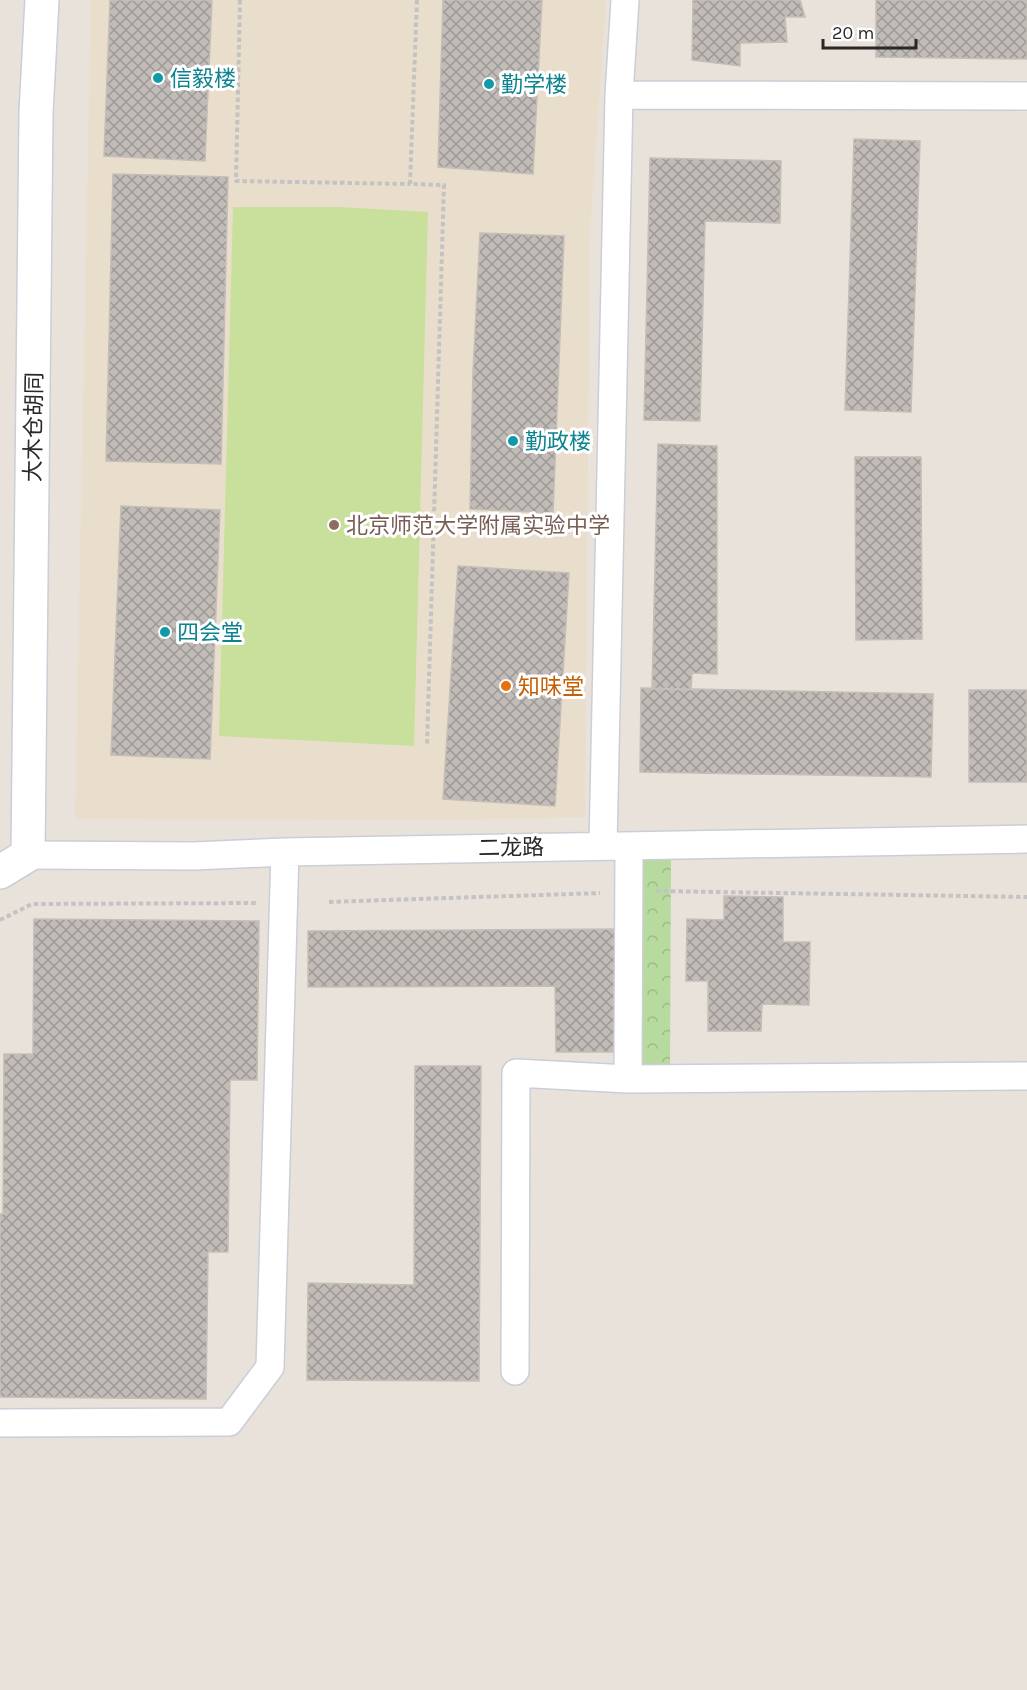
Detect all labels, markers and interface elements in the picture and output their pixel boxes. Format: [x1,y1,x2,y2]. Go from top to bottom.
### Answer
scale bar [823,12,916,50]
text: 20 m [832,22,874,44]
place label: 信毅楼 [170,66,236,92]
marker: 信毅楼 [151,71,165,85]
place label: 勤学楼 [501,72,567,98]
marker: 勤学楼 [482,77,496,91]
street label: 大木仓胡同 [20,372,48,482]
place label: 勤政楼 [525,429,591,455]
marker: 勤政楼 [506,434,520,448]
place label: 北京师范大学附属实验中学 [346,513,610,539]
marker: 北京师范大学附属实验中学 [327,518,341,532]
place label: 四会堂 [177,620,243,646]
marker: 四会堂 [158,625,172,639]
place label: 知味堂 [518,674,584,700]
marker: 知味堂 [499,679,513,693]
street label: 二龙路 [478,834,544,862]

